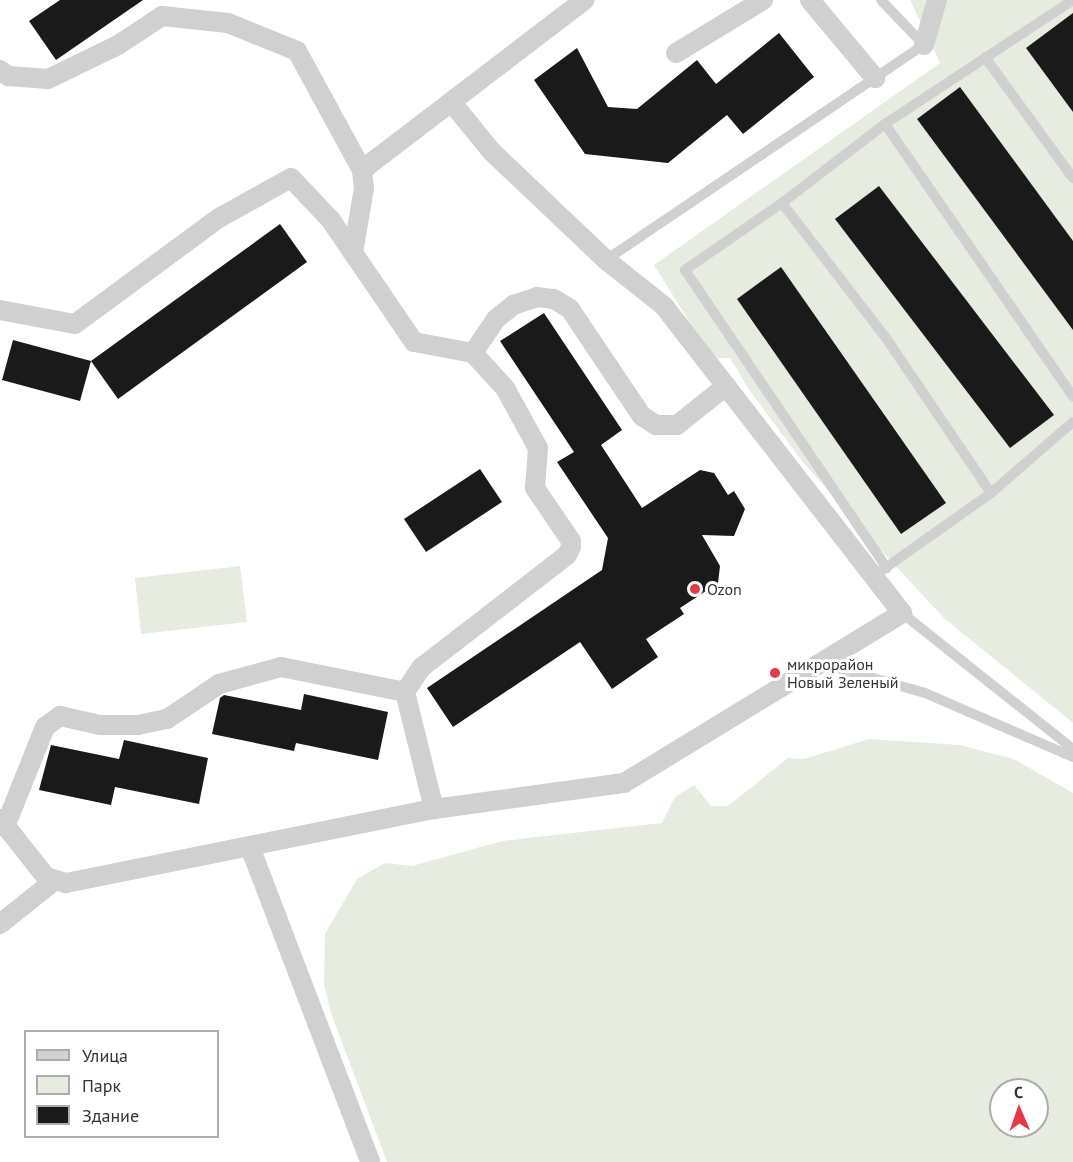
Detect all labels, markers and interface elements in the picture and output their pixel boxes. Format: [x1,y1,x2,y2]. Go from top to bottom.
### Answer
place label: Ozon [707,579,742,599]
marker: Ozon [688,582,702,596]
place label: микрорайон Новый Зеленый [787,654,898,692]
marker: микрорайон Новый Зеленый [768,666,782,680]
legend [24,1030,219,1138]
text: Улица [82,1044,128,1067]
text: Парк [82,1074,121,1097]
north arrow [989,1078,1049,1138]
text: С [1014,1082,1023,1102]
text: Здание [82,1104,139,1127]

